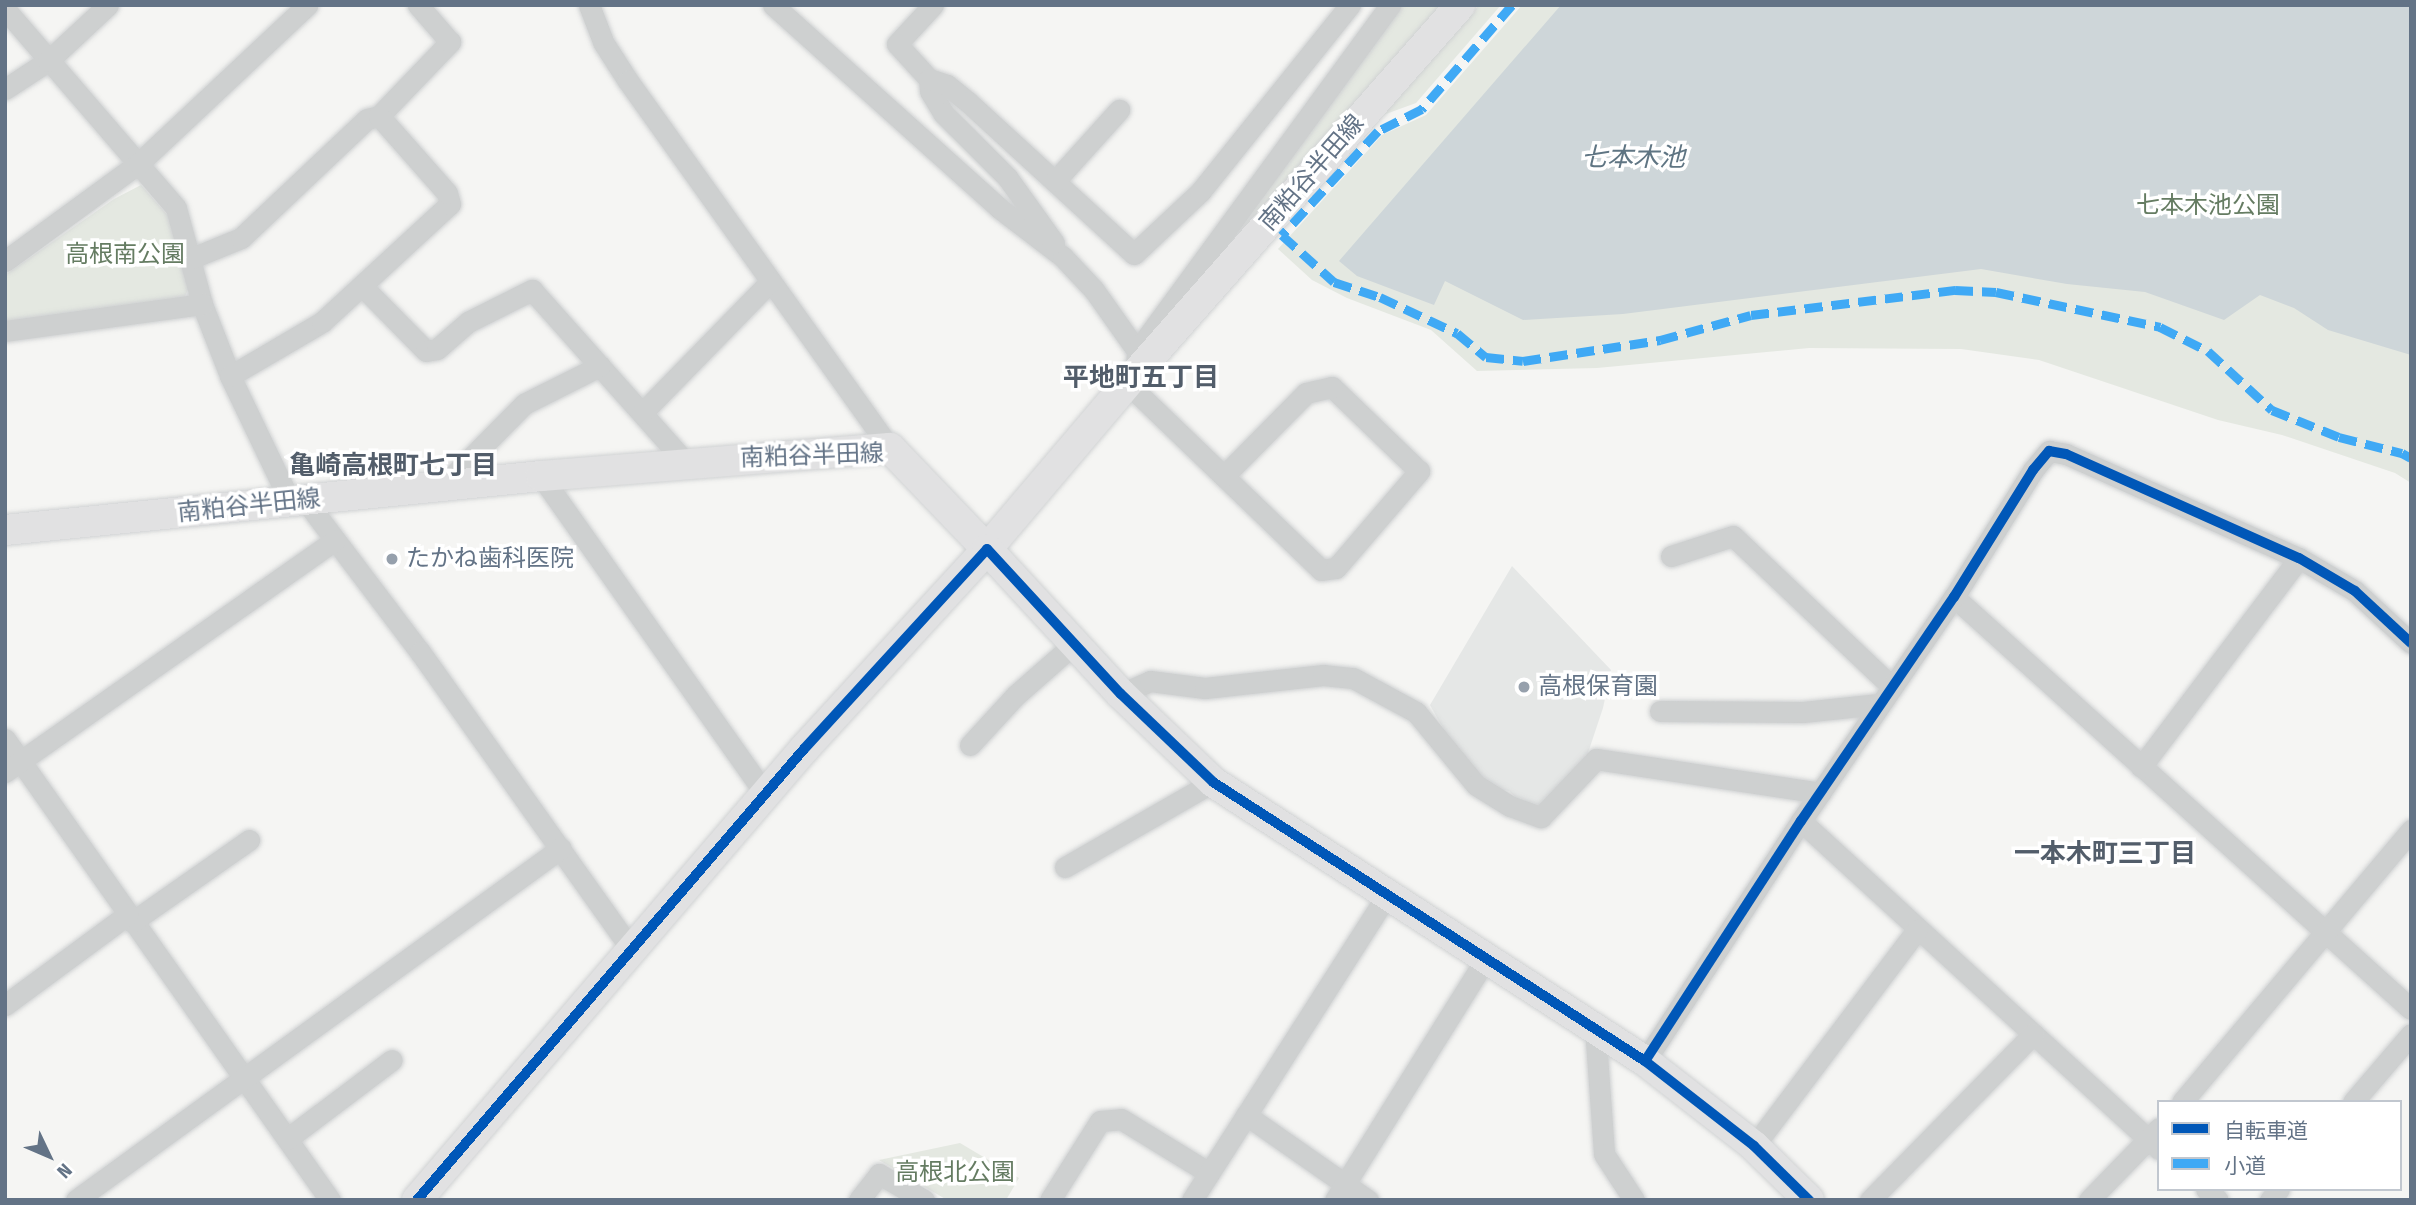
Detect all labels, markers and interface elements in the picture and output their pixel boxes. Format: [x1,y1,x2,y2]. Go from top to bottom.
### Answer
street label: 南粕谷半田線 [1254,109,1370,237]
water label: 七本木池 [1581,142,1685,174]
park label: 七本木池公園 [2136,192,2280,220]
park label: 高根南公園 [65,241,185,269]
district label: 平地町五丁目 [1063,362,1219,394]
street label: 南粕谷半田線 [740,439,884,473]
district label: 亀崎高根町七丁目 [289,450,497,482]
street label: 南粕谷半田線 [176,484,322,528]
place label: たかね歯科医院 [406,545,574,573]
marker: たかね歯科医院 [384,551,400,567]
place label: 高根保育園 [1538,673,1658,701]
marker: 高根保育園 [1516,679,1532,695]
district label: 一本木町三丁目 [2014,838,2196,870]
legend [2157,1100,2402,1191]
text: 自転車道 [2224,1118,2308,1144]
north arrow [14,1121,84,1191]
text: 小道 [2224,1153,2266,1179]
text: N [52,1159,77,1183]
park label: 高根北公園 [895,1159,1015,1187]

